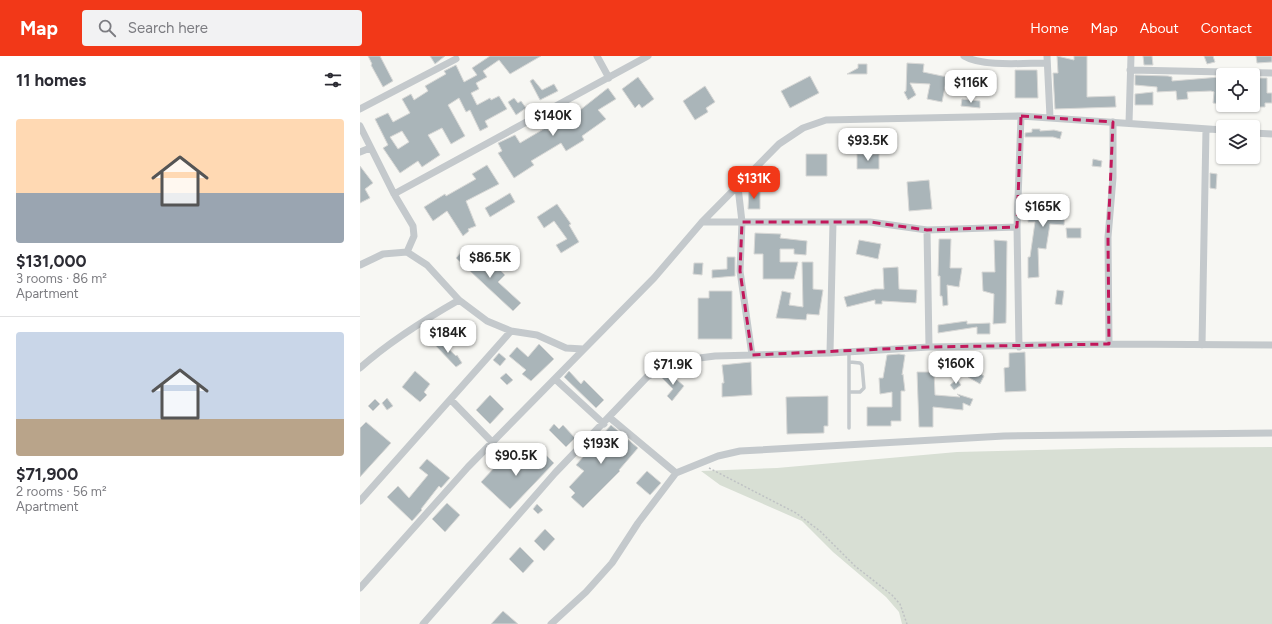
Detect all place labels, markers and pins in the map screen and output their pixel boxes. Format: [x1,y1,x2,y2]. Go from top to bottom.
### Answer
pin: $116K [943,70,999,104]
pin: $140K [525,103,581,137]
pin: $93.5K [835,128,901,162]
pin: $131K [726,166,782,200]
pin: $165K [1015,194,1071,228]
pin: $86.5K [457,245,523,279]
pin: $184K [420,320,476,354]
pin: $160K [928,351,984,385]
pin: $71.9K [640,352,706,386]
pin: $193K [573,431,629,465]
pin: $90.5K [483,443,549,477]

